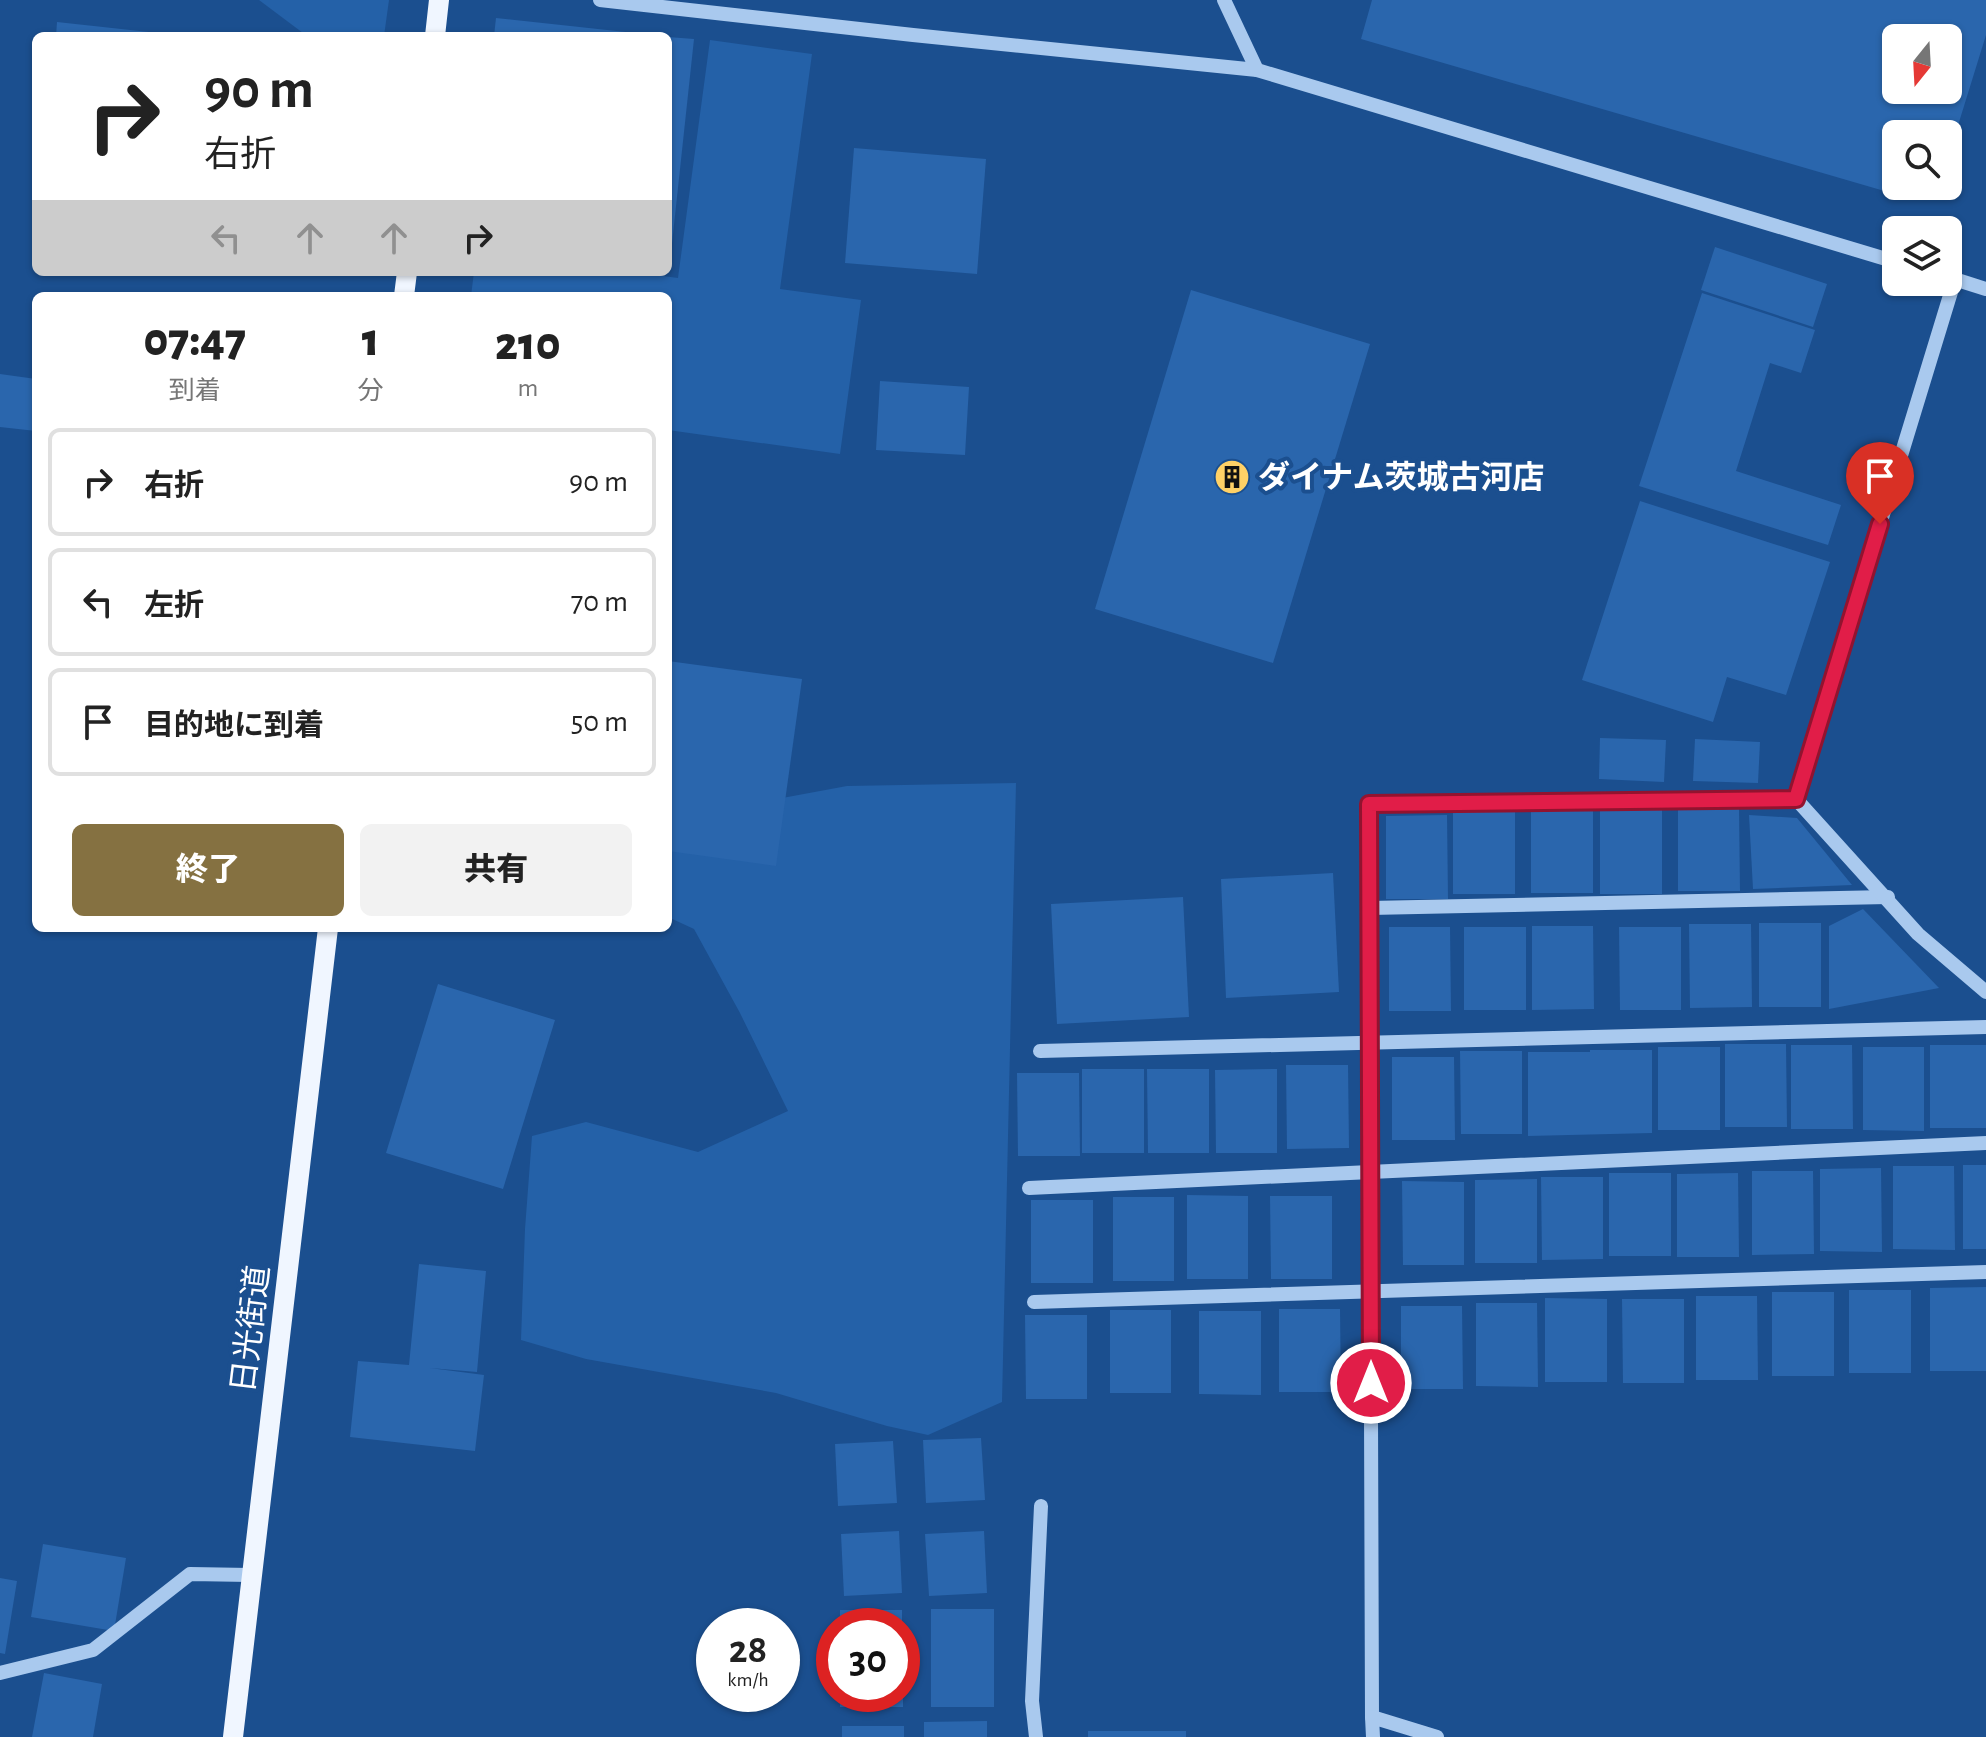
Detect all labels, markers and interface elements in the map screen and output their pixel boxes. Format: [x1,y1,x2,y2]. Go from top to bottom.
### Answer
north arrow [1882,24,1962,104]
map controls [1882,24,1962,296]
text: 90 m [204,62,314,118]
icon: right [72,64,176,168]
button: search [1882,120,1962,200]
text: 右折 [204,137,276,173]
icon: left [204,216,248,260]
icon: ahead [288,216,332,260]
icon: ahead [372,216,416,260]
icon: right [456,216,500,260]
button: layers [1882,216,1962,296]
text: 07:47 [143,317,246,365]
text: 1 [362,317,379,365]
text: 210 [495,321,561,369]
text: m [517,375,538,401]
text: 到着 [169,378,221,404]
text: 分 [358,378,384,404]
pin [1846,442,1914,524]
icon: arrive [1858,454,1902,498]
building icon: ダイナム茨城古河店 [1213,458,1251,496]
icon: right [76,460,120,504]
place label: ダイナム茨城古河店 [1258,460,1544,494]
text: 90 m [569,467,628,497]
text: 右折 [144,471,204,501]
icon: left [76,580,120,624]
text: 70 m [571,587,628,617]
text: 左折 [144,591,204,621]
icon: arrive [76,700,120,744]
text: 50 m [571,707,628,737]
text: 目的地に到着 [144,711,324,741]
button: 終了 [72,824,344,916]
button: 共有 [360,824,632,916]
street label: 日光街道 [225,1263,275,1395]
position arrow [1329,1341,1413,1425]
speed limit sign: 30 [816,1608,920,1712]
text: 28 [729,1630,767,1670]
text: km/h [727,1670,769,1690]

